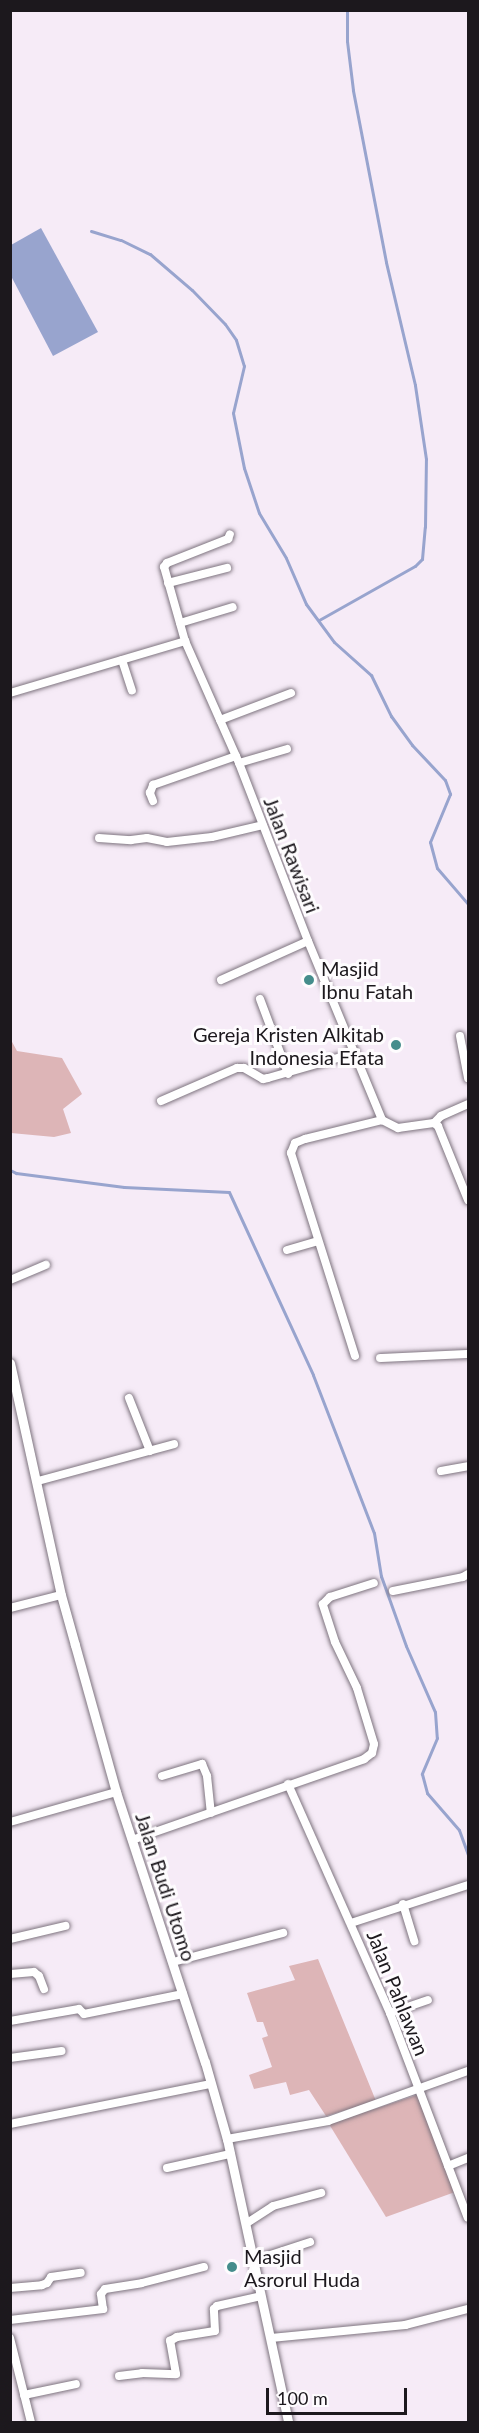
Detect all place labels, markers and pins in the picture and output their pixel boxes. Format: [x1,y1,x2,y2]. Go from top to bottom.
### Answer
place label: Masjid Ibnu Fatah [321,957,413,1004]
marker: Masjid Ibnu Fatah [302,973,316,987]
place label: Gereja Kristen Alkitab Indonesia Efata [192,1022,384,1069]
marker: Gereja Kristen Alkitab Indonesia Efata [389,1038,403,1052]
place label: Masjid Asrorul Huda [244,2244,360,2291]
marker: Masjid Asrorul Huda [225,2260,239,2274]

